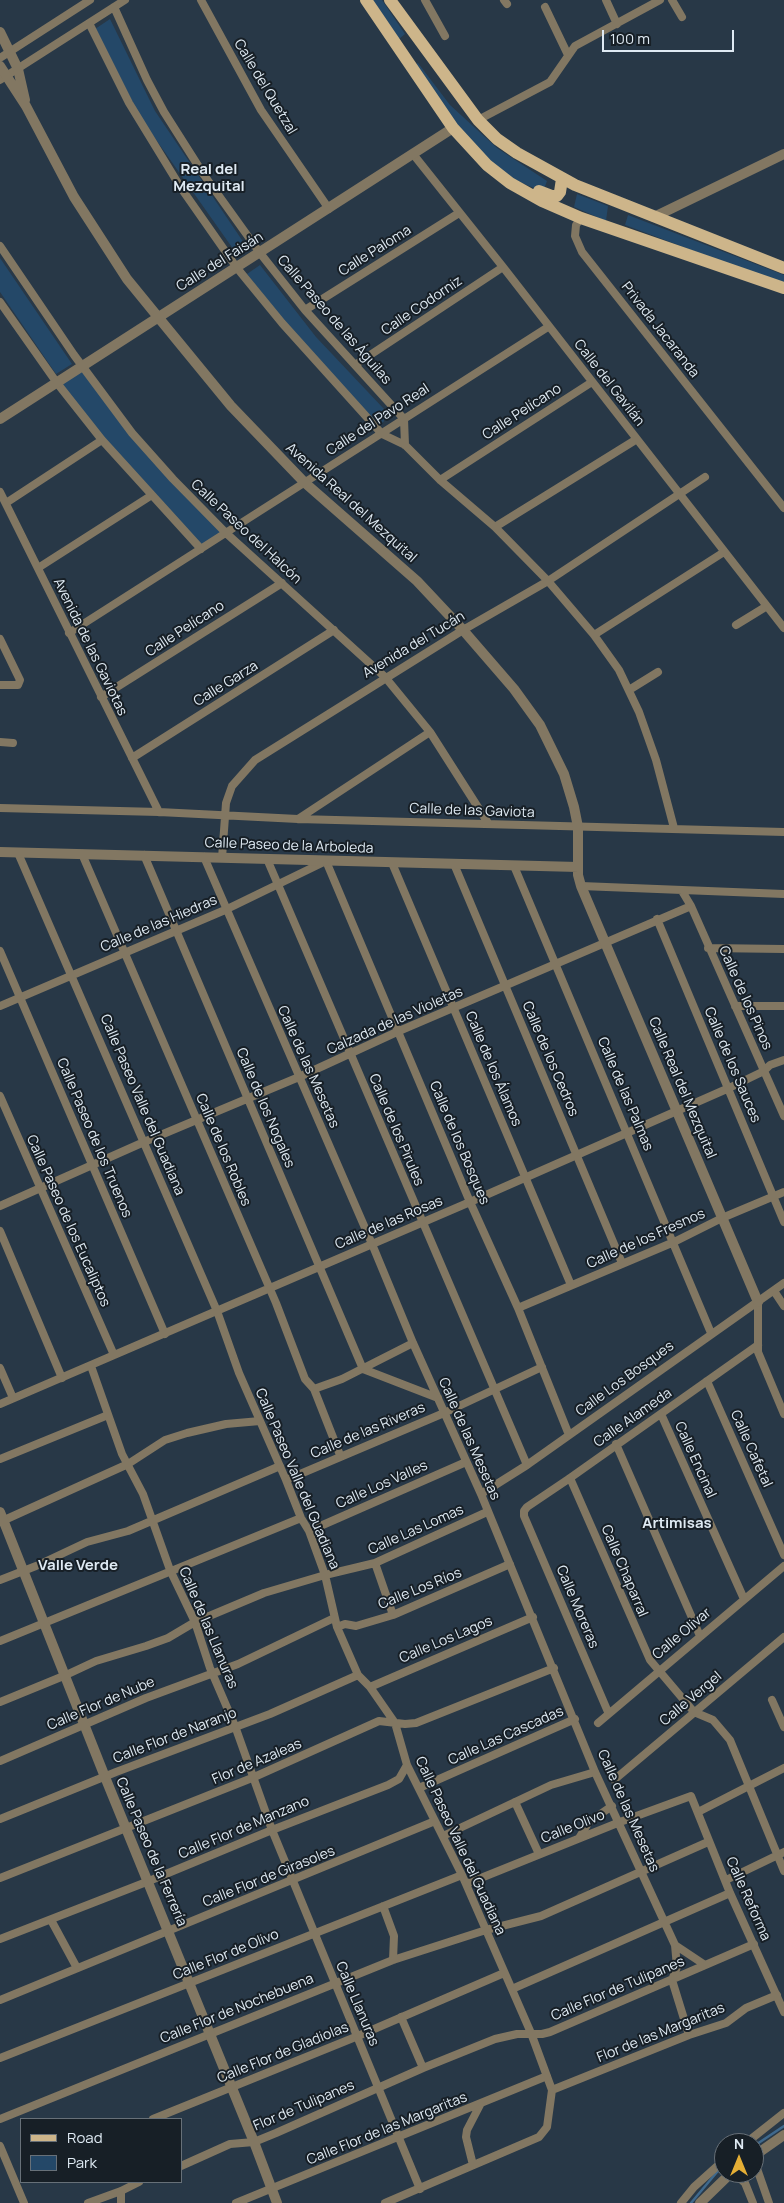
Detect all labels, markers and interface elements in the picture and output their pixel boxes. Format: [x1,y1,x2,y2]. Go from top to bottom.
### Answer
scale bar [604,20,736,52]
text: 100 m [610,28,650,49]
street label: Calle del Quetzal [230,36,300,138]
district label: Real del Mezquital [173,161,245,196]
street label: Calle Paloma [336,222,414,280]
street label: Calle del Faisán [174,229,266,295]
street label: Calle Paseo de las Águilas [273,252,395,388]
street label: Calle Codorniz [378,273,466,339]
street label: Privada Jacaranda [617,279,703,381]
street label: Calle del Gavilán [570,336,648,430]
street label: Calle del Pavo Real [323,380,433,460]
street label: Calle Pelícano [479,380,565,444]
street label: Avenida Real del Mezquital [282,440,420,566]
street label: Calle Paseo del Halcón [187,476,305,588]
street label: Avenida de las Gaviotas [49,576,131,718]
street label: Calle Pelícano [142,597,228,661]
street label: Avenida del Tucán [360,608,468,682]
street label: Calle Garza [191,658,261,710]
street label: Calle de las Gaviota [409,800,535,822]
street label: Calle Paseo de la Arboleda [204,835,374,857]
street label: Calle de las Hiedras [98,892,220,956]
street label: Calle de los Pinos [715,944,775,1052]
street label: Calzada de las Violetas [324,983,466,1059]
street label: Calle de los Cedros [518,999,582,1119]
street label: Calle de las Mesetas [273,1003,343,1131]
street label: Calle de los Sauces [700,1005,764,1125]
street label: Calle de los Álamos [461,1009,525,1129]
street label: Calle Paseo Valle del Guadiana [96,1012,188,1198]
street label: Calle Real del Mezquital [645,1015,719,1161]
street label: Calle de las Palmas [593,1035,657,1153]
street label: Calle de los Nogales [232,1045,298,1171]
street label: Calle Paseo de los Truenos [53,1056,135,1220]
street label: Calle de los Pirules [365,1071,427,1189]
street label: Calle de los Bosques [425,1079,493,1207]
street label: Calle de los Robles [192,1091,254,1209]
street label: Calle Paseo de los Eucaliptos [22,1133,114,1309]
street label: Calle de las Rosas [333,1193,445,1253]
street label: Calle de los Fresnos [584,1205,708,1273]
street label: Calle Los Bosques [573,1338,677,1420]
street label: Calle de las Mesetas [434,1375,504,1503]
street label: Calle Alameda [591,1385,675,1451]
street label: Calle Paseo Valle del Guadiana [251,1386,343,1572]
street label: Calle de las Riveras [308,1399,428,1463]
street label: Calle Cafetal [727,1408,775,1490]
street label: Calle Encinal [671,1419,719,1501]
street label: Calle Los Valles [334,1457,430,1513]
street label: Calle Las Lomas [366,1501,466,1559]
district label: Artimisas [642,1515,712,1533]
street label: Calle Chaparral [597,1522,651,1620]
district label: Valle Verde [38,1557,118,1575]
street label: Calle Moreras [552,1563,602,1651]
street label: Calle de las Llanuras [175,1565,241,1691]
street label: Calle Los Ríos [376,1565,464,1613]
street label: Calle Olivar [649,1605,715,1663]
street label: Calle Los Lagos [397,1613,495,1667]
street label: Calle Vergel [657,1668,725,1730]
street label: Calle Flor de Nube [45,1674,157,1734]
street label: Calle Las Cascadas [446,1703,566,1769]
street label: Calle Flor de Naranjo [111,1705,239,1767]
street label: Flor de Azaleas [210,1736,304,1788]
street label: Calle de las Mesetas [593,1747,663,1875]
street label: Calle Paseo Valle del Guadiana [411,1754,509,1938]
street label: Calle Paseo de la Ferrería [112,1775,190,1929]
street label: Calle Flor de Manzano [176,1793,312,1863]
street label: Calle Olivo [539,1807,607,1847]
street label: Calle Flor de Girasoles [200,1843,338,1911]
street label: Calle Reforma [722,1854,774,1944]
street label: Calle Flor de Olivo [171,1926,281,1984]
street label: Calle Flor de Tulipanes [549,1953,687,2025]
street label: Calle Llanuras [332,1959,382,2049]
street label: Calle Flor de Nochebuena [158,1971,316,2047]
street label: Flor de las Margaritas [595,2000,727,2066]
street label: Calle Flor de Gladiolas [215,2019,351,2087]
street label: Flor de Tulipanes [251,2077,357,2135]
street label: Calle Flor de las Margaritas [304,2089,470,2169]
legend [20,2118,182,2183]
text: Road [67,2127,103,2148]
north arrow [714,2133,764,2183]
text: N [734,2134,744,2153]
text: Park [67,2152,97,2173]

